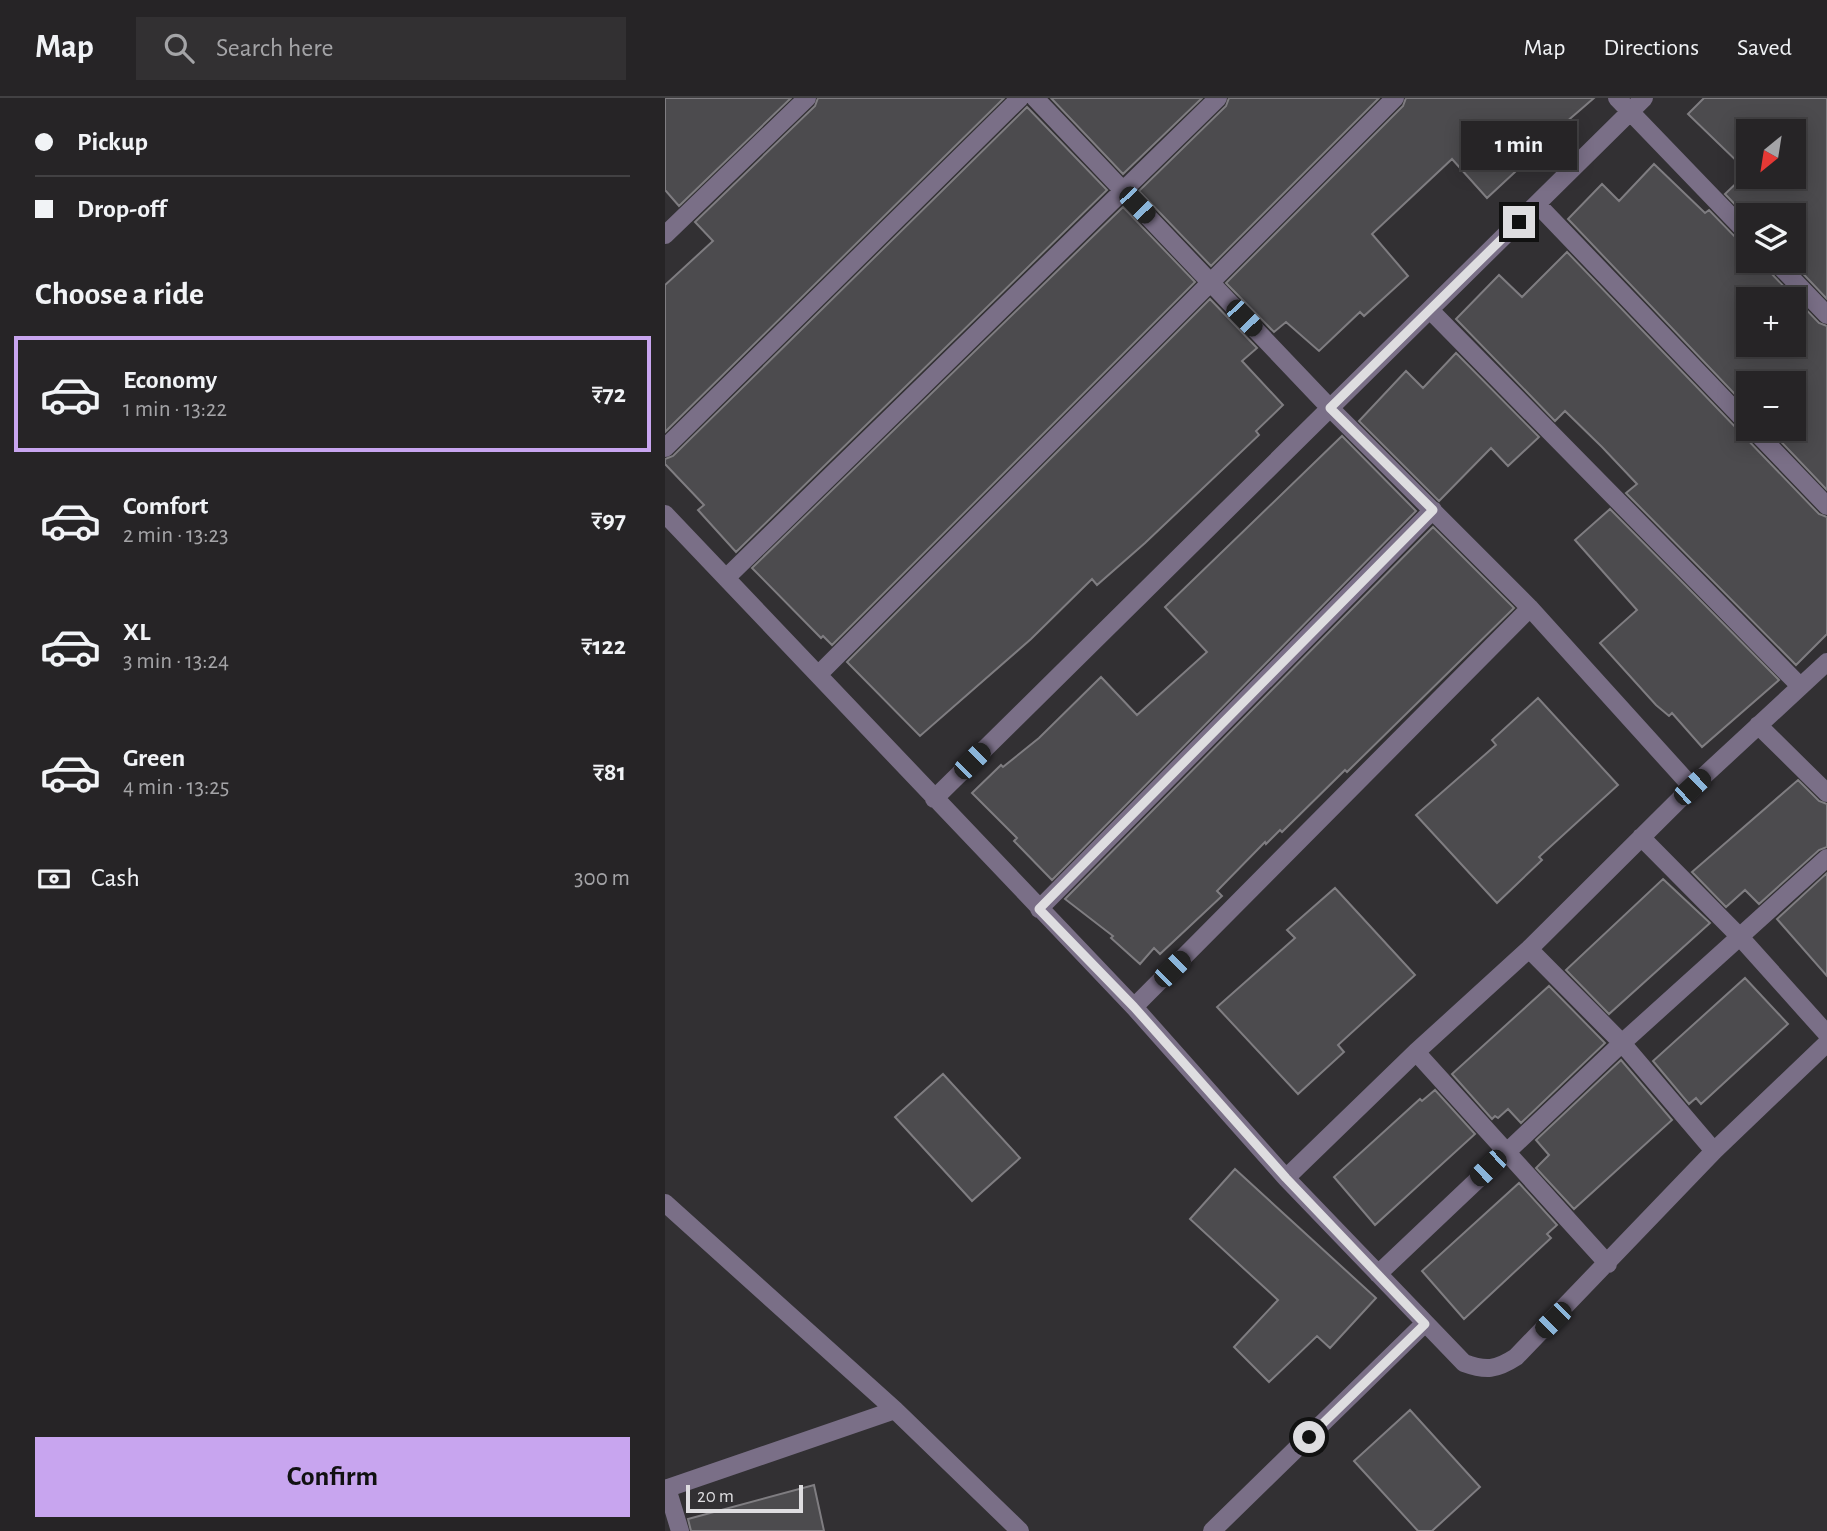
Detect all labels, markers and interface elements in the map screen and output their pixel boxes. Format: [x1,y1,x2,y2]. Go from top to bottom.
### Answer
search box [136,17,626,80]
icon: search [160,29,198,67]
text: Map [35,31,94,64]
text: Search here [216,35,334,61]
text: Map [1523,36,1565,60]
text: Directions [1603,36,1699,60]
text: Saved [1737,36,1792,60]
north arrow [1736,119,1806,189]
map controls [1736,119,1806,441]
callout: 1 min [1461,121,1577,170]
text: Pickup [77,129,148,155]
text: 1 min [1495,134,1543,157]
car [1115,183,1160,227]
text: Drop-off [77,196,166,222]
button: layers [1736,203,1806,273]
route end [1503,206,1535,238]
text: Choose a ride [35,278,204,310]
button: + [1736,287,1806,357]
car [1222,296,1267,340]
icon: car [39,363,102,426]
text: Economy [123,367,217,393]
button: − [1736,371,1806,441]
text: ₹72 [592,381,626,407]
text: 1 min · 13:22 [123,398,227,421]
icon: car [39,489,102,552]
text: Comfort [123,493,208,519]
text: ₹97 [591,507,626,533]
text: 2 min · 13:23 [123,524,229,547]
icon: car [39,615,102,678]
text: XL [123,619,150,645]
text: ₹122 [581,633,626,659]
text: 3 min · 13:24 [123,650,229,673]
car [950,739,995,783]
icon: car [39,741,102,804]
text: Green [123,745,185,771]
text: ₹81 [593,759,626,785]
car [1670,765,1715,809]
text: 4 min · 13:25 [123,776,229,799]
icon: cash [35,860,73,898]
text: Cash [91,865,140,891]
text: 300 m [574,867,630,890]
car [1150,947,1195,991]
car [1466,1146,1511,1190]
car [1531,1298,1576,1342]
route start [1293,1421,1325,1453]
button: Confirm [35,1437,630,1517]
scale bar [686,1482,803,1514]
text: 20 m [697,1487,734,1506]

